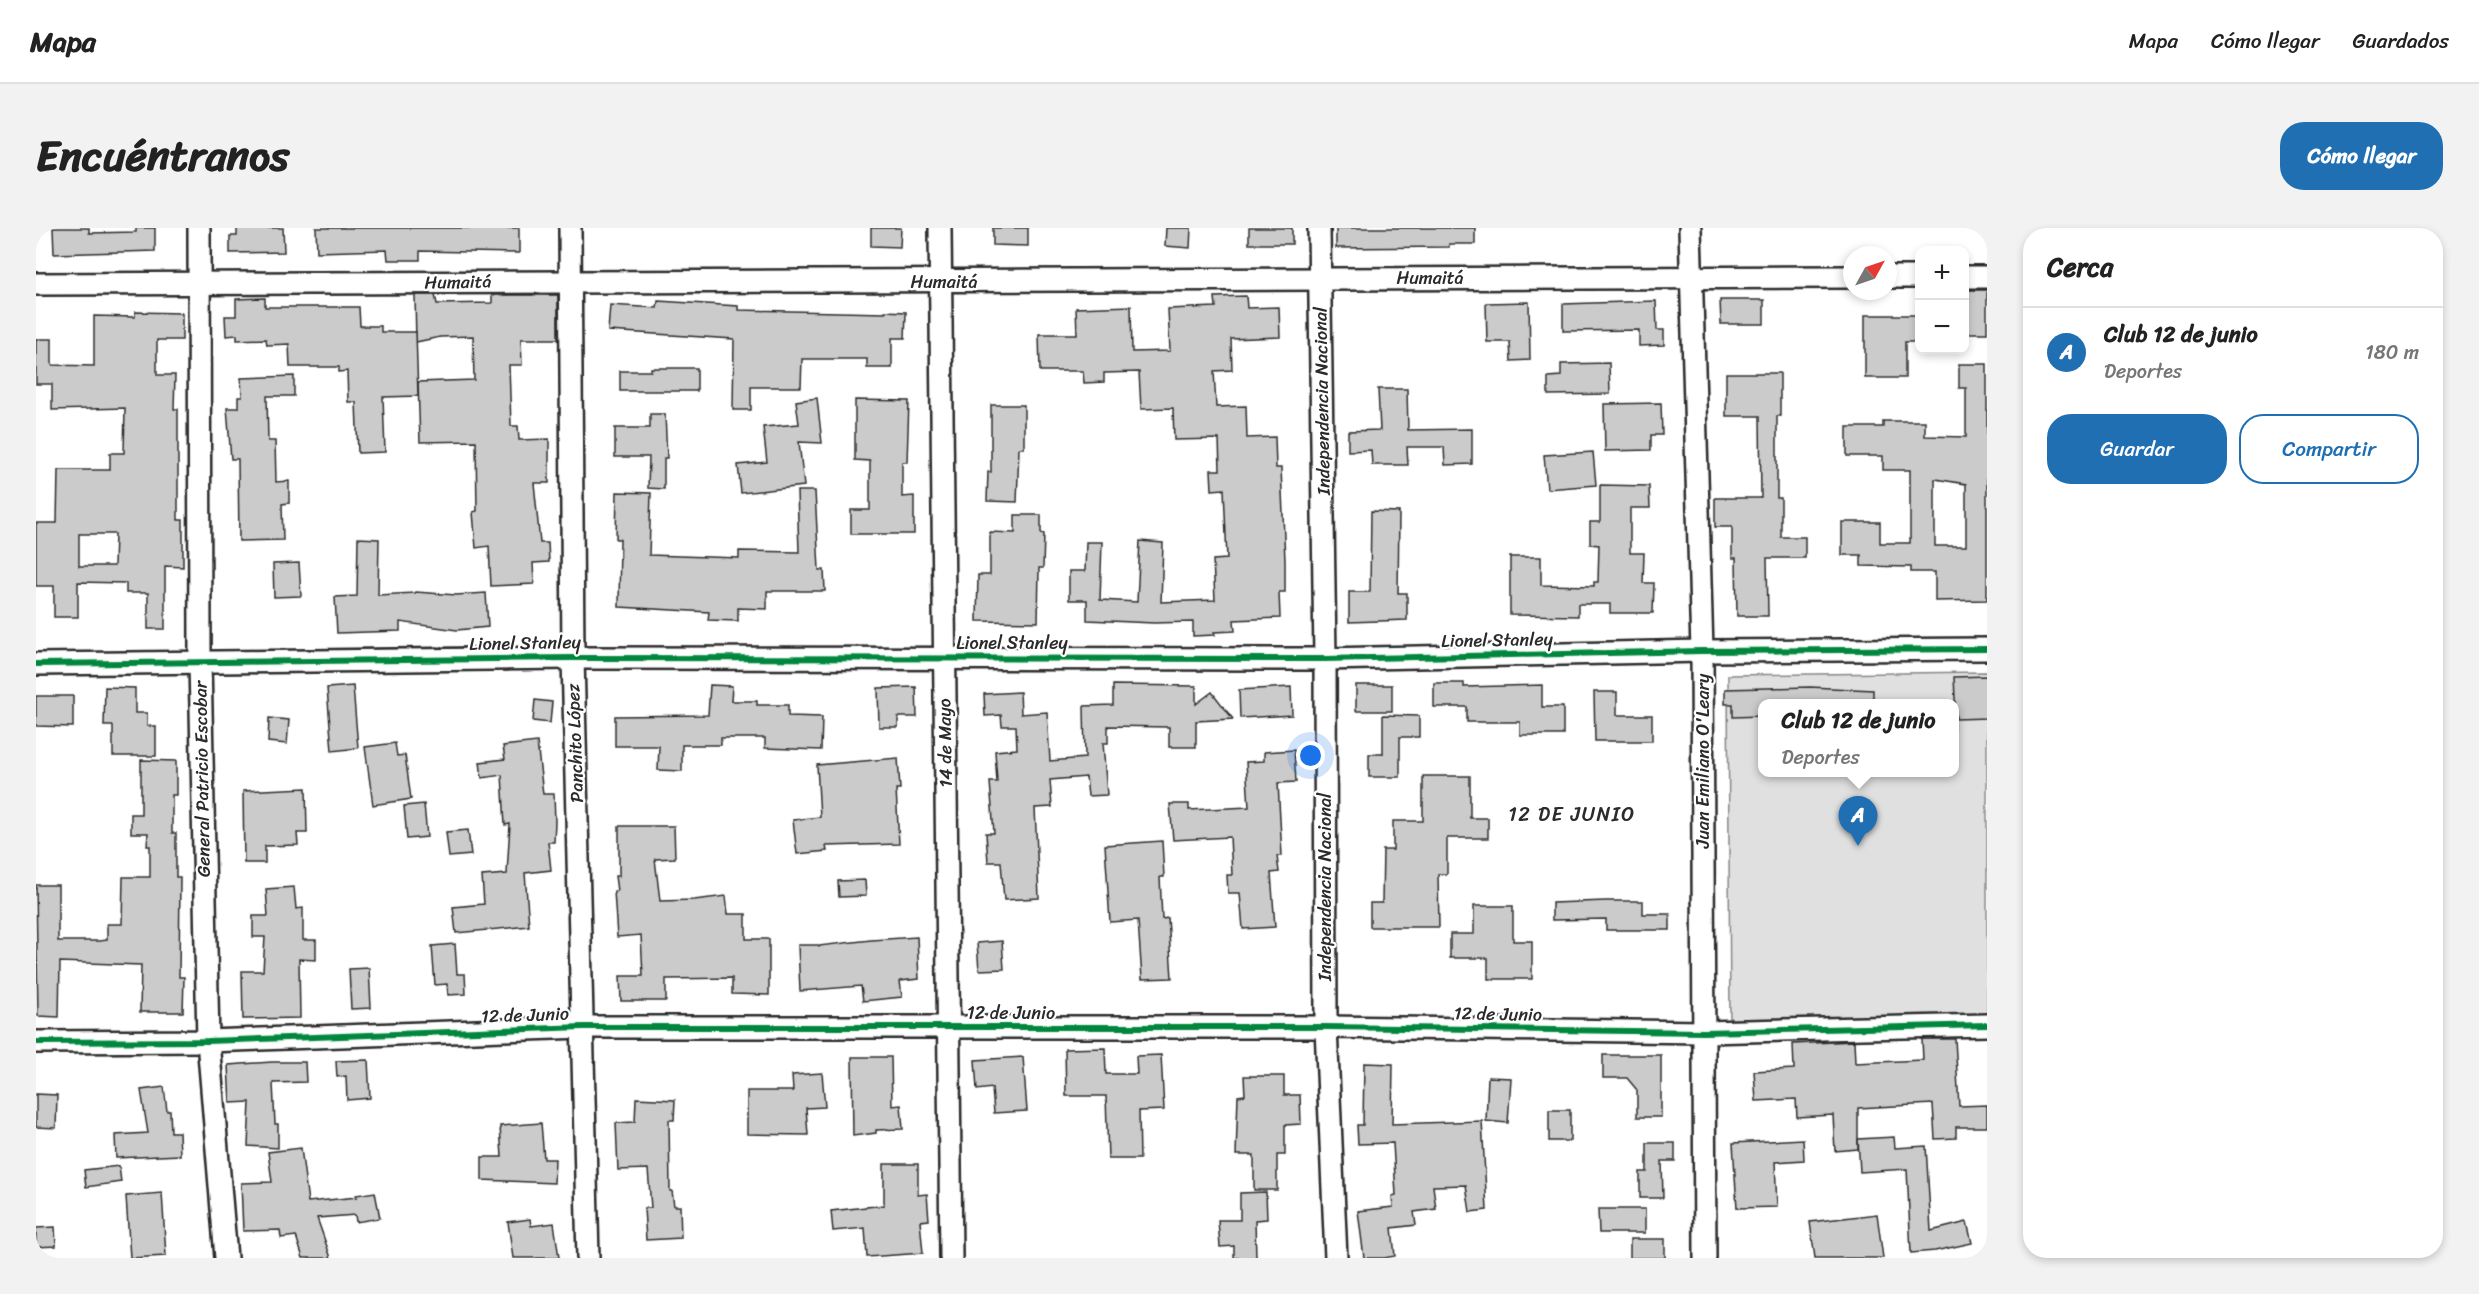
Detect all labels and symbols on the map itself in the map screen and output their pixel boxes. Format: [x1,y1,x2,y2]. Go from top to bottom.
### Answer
north arrow [1843,246,1897,300]
street label: Humaitá [1396,262,1464,294]
street label: Humaitá [424,265,492,299]
street label: Humaitá [910,266,978,298]
street label: Independencia Nacional [1304,306,1340,496]
street label: Lionel Stanley [1441,623,1554,657]
street label: Lionel Stanley [469,626,582,660]
street label: Lionel Stanley [956,627,1069,659]
street label: Juan Emiliano O'Leary [1687,673,1719,849]
street label: General Patricio Escobar [184,679,220,877]
street label: Panchito López [557,682,593,803]
street label: 14 de Mayo [928,698,962,788]
your location [1296,741,1325,770]
street label: Independencia Nacional [1309,792,1341,982]
pin: A [1838,796,1878,846]
district label: 12 DE JUNIO [1508,797,1636,832]
street label: 12 de Junio [480,997,570,1033]
street label: 12 de Junio [967,997,1055,1029]
street label: 12 de Junio [1454,997,1542,1031]

